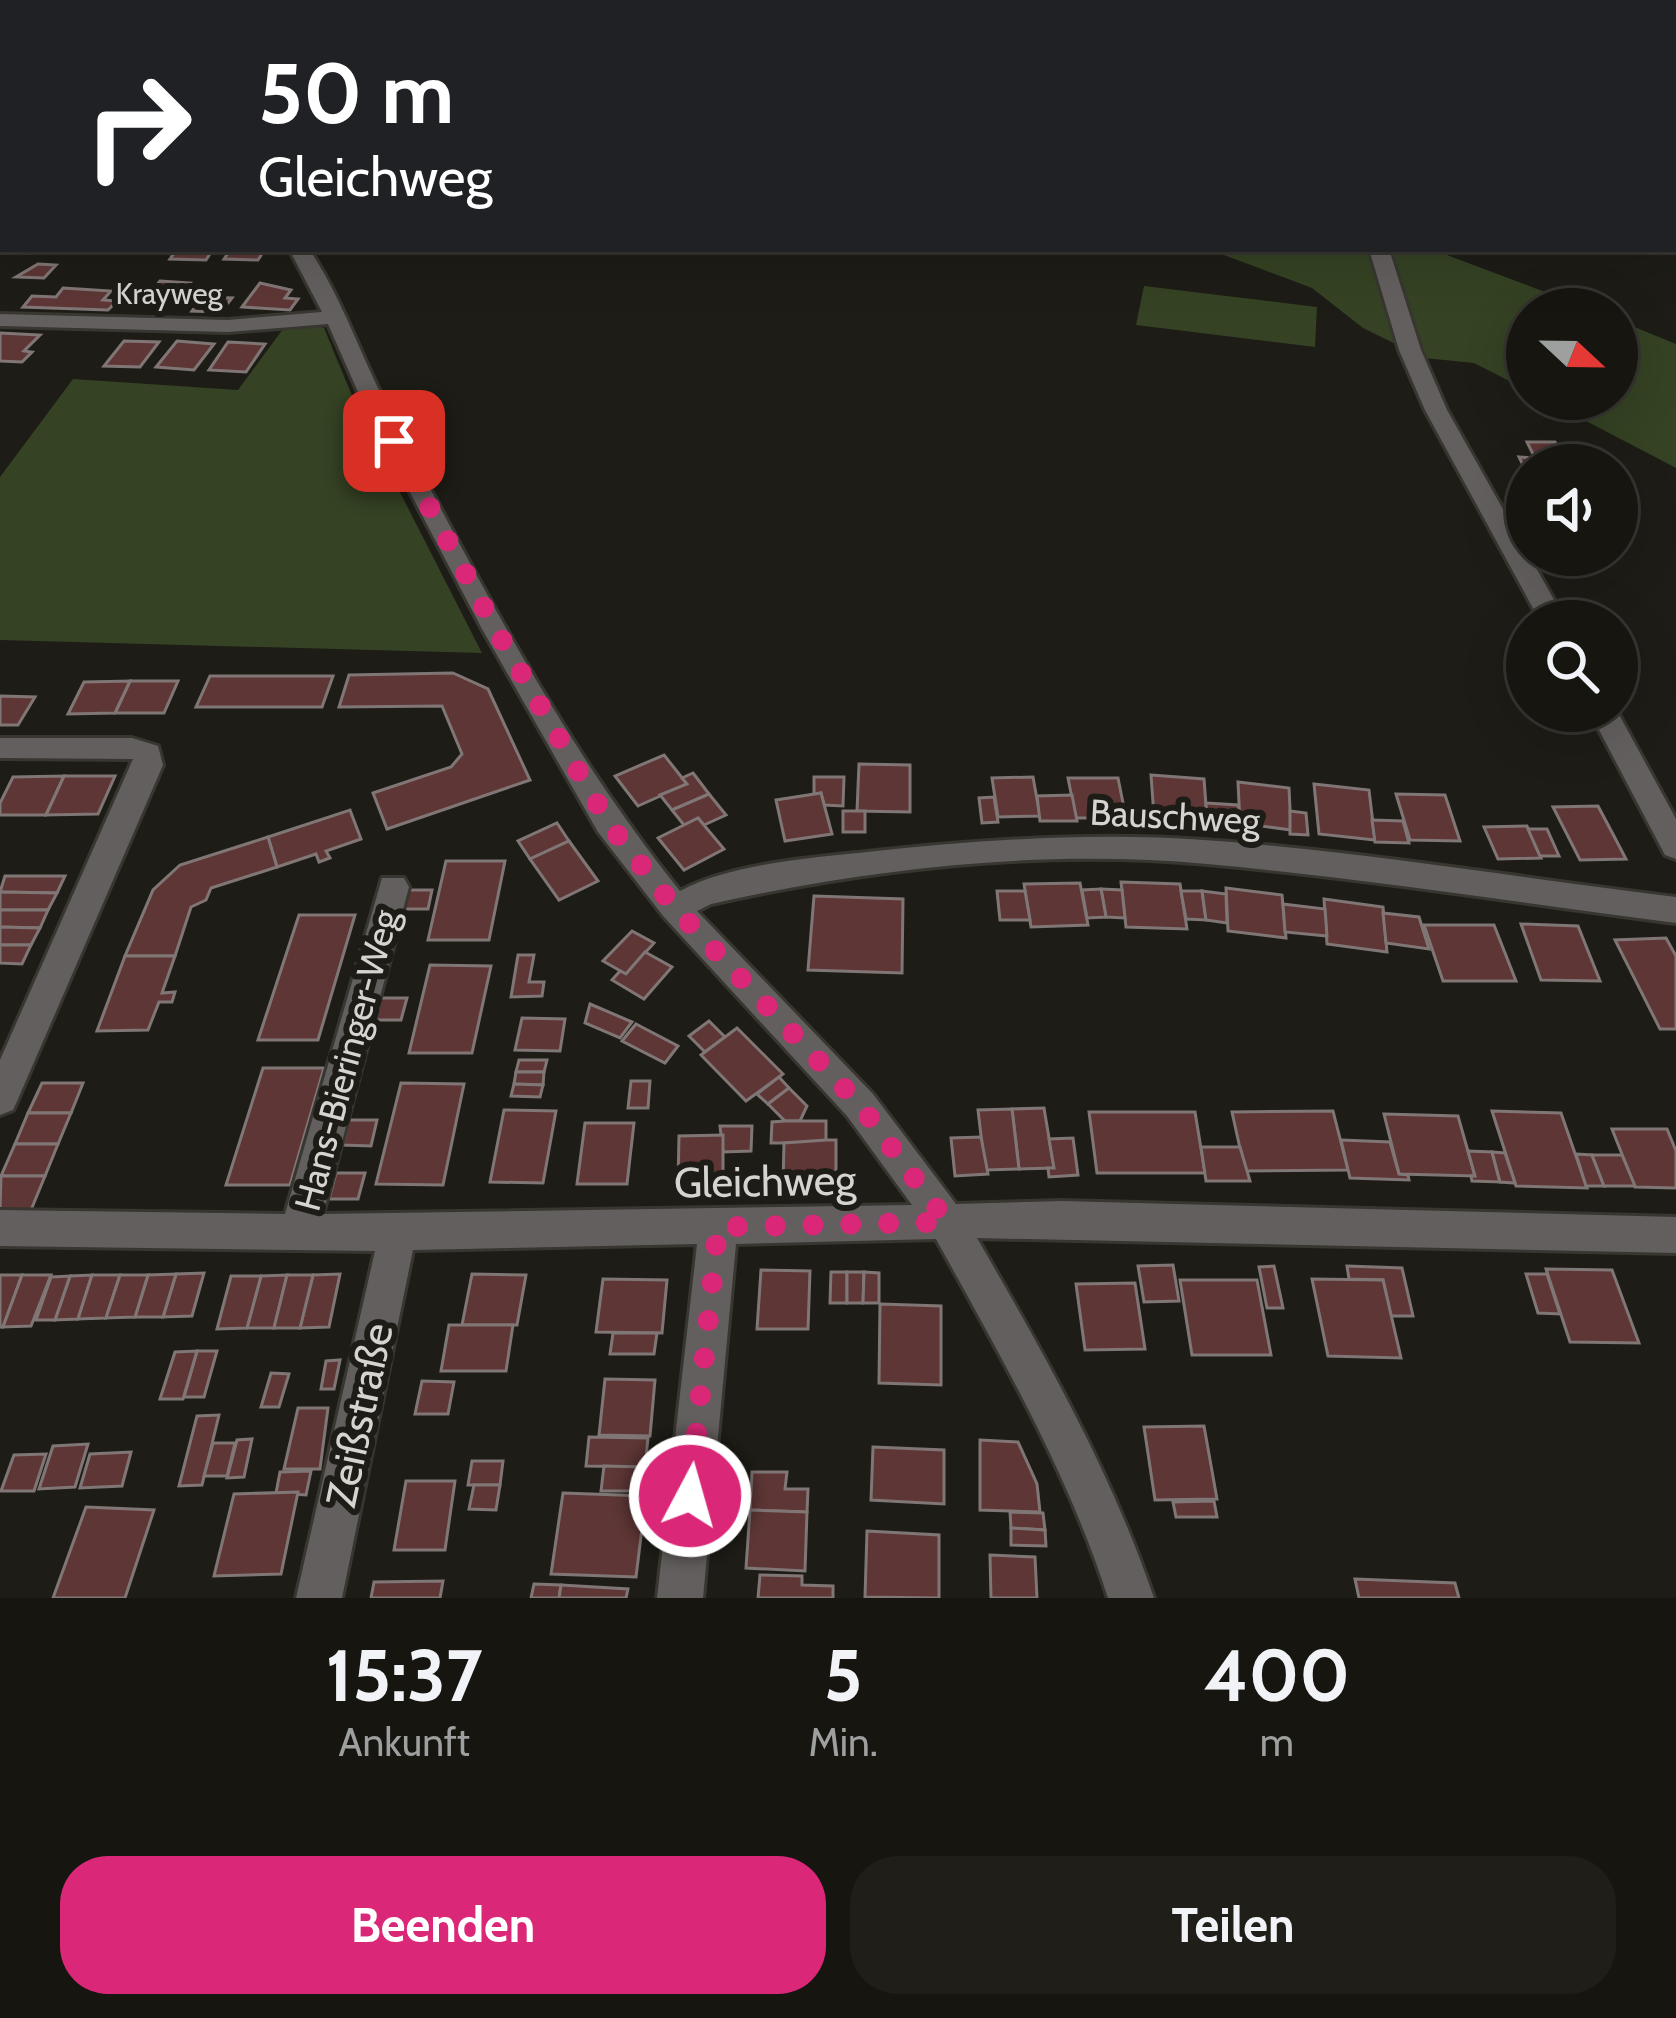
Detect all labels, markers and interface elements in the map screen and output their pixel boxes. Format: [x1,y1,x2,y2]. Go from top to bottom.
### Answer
text: 50 m [258,42,454,144]
icon: right [60,48,216,204]
text: Gleichweg [258,144,492,210]
street label: Krayweg [115,275,224,312]
north arrow [1506,288,1638,420]
map controls [1506,288,1638,732]
pin [343,390,445,492]
icon: arrive [361,408,427,474]
button: sound [1506,444,1638,576]
button: search [1506,600,1638,732]
street label: Bauschweg [1089,790,1262,842]
street label: Hans-Bieringer-Weg [285,904,408,1215]
street label: Gleichweg [673,1153,858,1209]
street label: Zeißstraße [314,1318,404,1512]
position arrow [627,1433,753,1559]
text: 15:37 [326,1632,483,1719]
text: 5 [824,1632,863,1719]
text: 400 [1204,1632,1350,1719]
text: Ankunft [339,1718,470,1766]
text: Min. [808,1718,878,1766]
text: m [1260,1718,1294,1766]
button: Beenden [60,1856,826,1994]
button: Teilen [850,1856,1616,1994]

